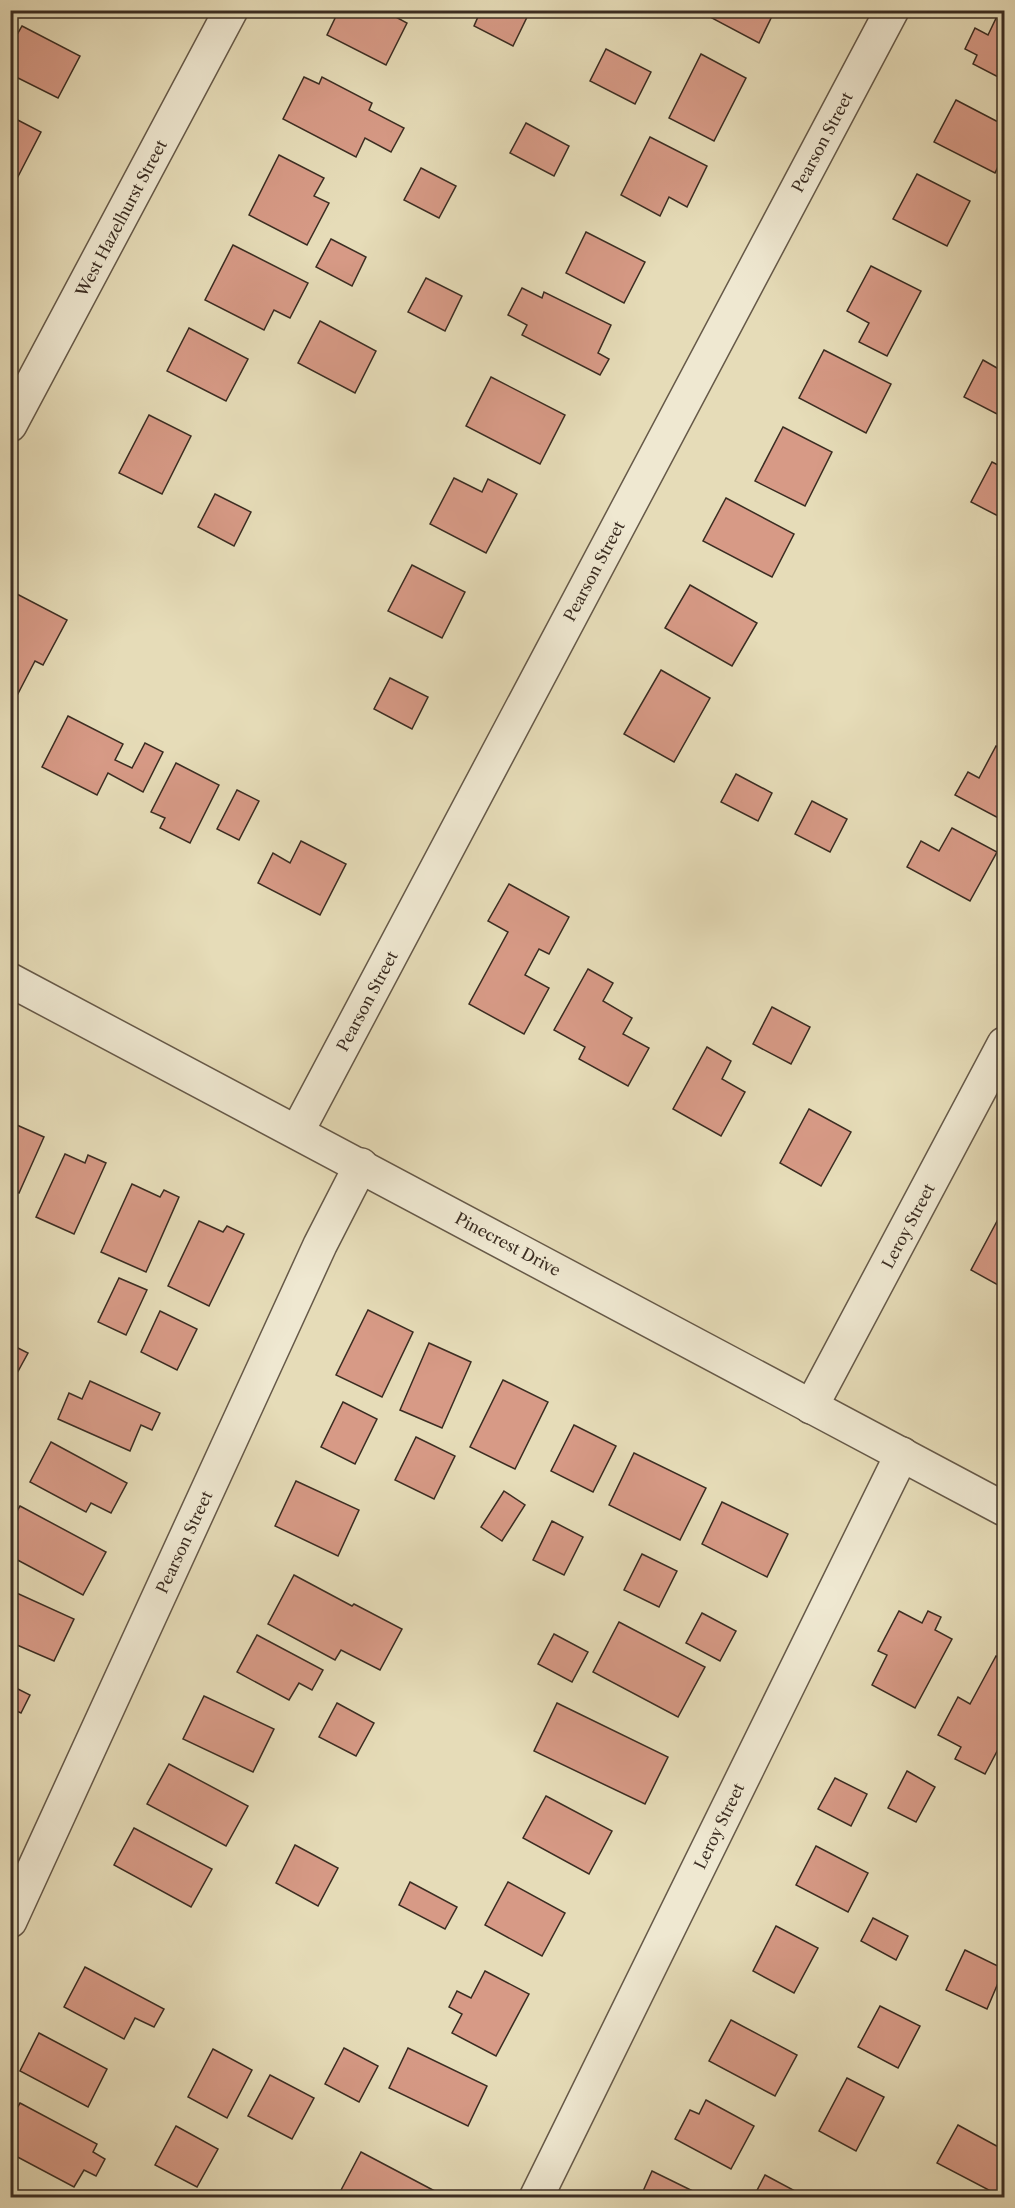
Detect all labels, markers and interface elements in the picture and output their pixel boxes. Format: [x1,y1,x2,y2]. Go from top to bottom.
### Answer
street label: Pearson Street [787,88,857,196]
street label: West Hazelhurst Street [71,136,171,301]
street label: Pearson Street [559,517,629,625]
street label: Pearson Street [332,947,402,1055]
street label: Leroy Street [877,1180,939,1272]
street label: Pinecrest Drive [452,1208,564,1280]
street label: Pearson Street [152,1487,217,1596]
street label: Leroy Street [690,1779,749,1872]

